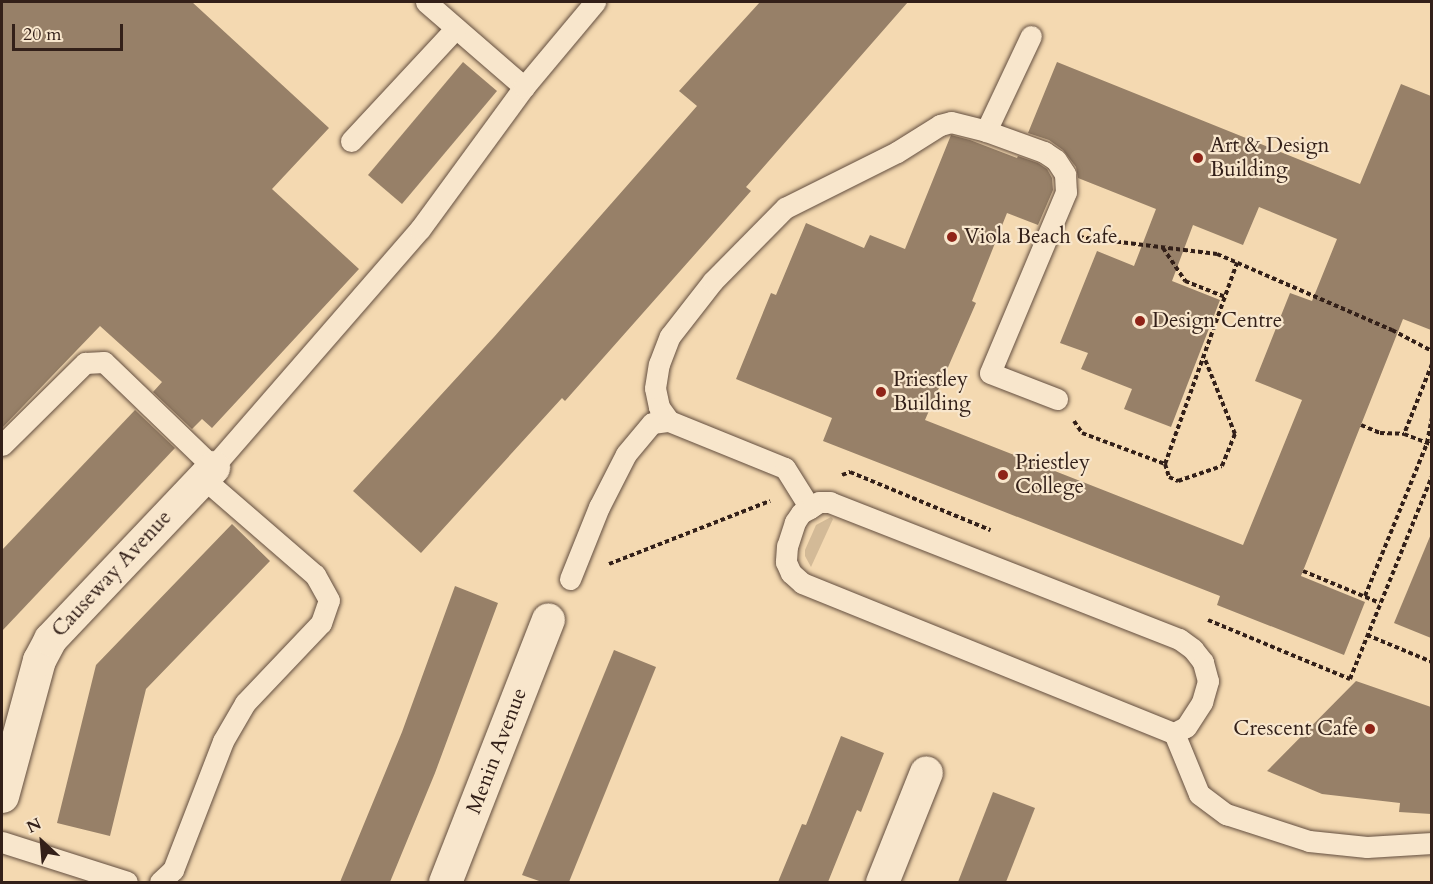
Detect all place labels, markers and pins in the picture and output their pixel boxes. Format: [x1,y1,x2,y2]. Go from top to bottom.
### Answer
place label: Art & Design Building [1210,133,1329,183]
marker: Art & Design Building [1191,151,1205,165]
place label: Viola Beach Cafe [964,224,1117,250]
marker: Viola Beach Cafe [945,230,959,244]
place label: Design Centre [1152,308,1282,334]
marker: Design Centre [1133,314,1147,328]
place label: Priestley Building [893,367,971,417]
marker: Priestley Building [874,385,888,399]
place label: Priestley College [1015,450,1090,500]
marker: Priestley College [996,468,1010,482]
place label: Crescent Cafe [1233,716,1358,742]
marker: Crescent Cafe [1363,722,1377,736]

